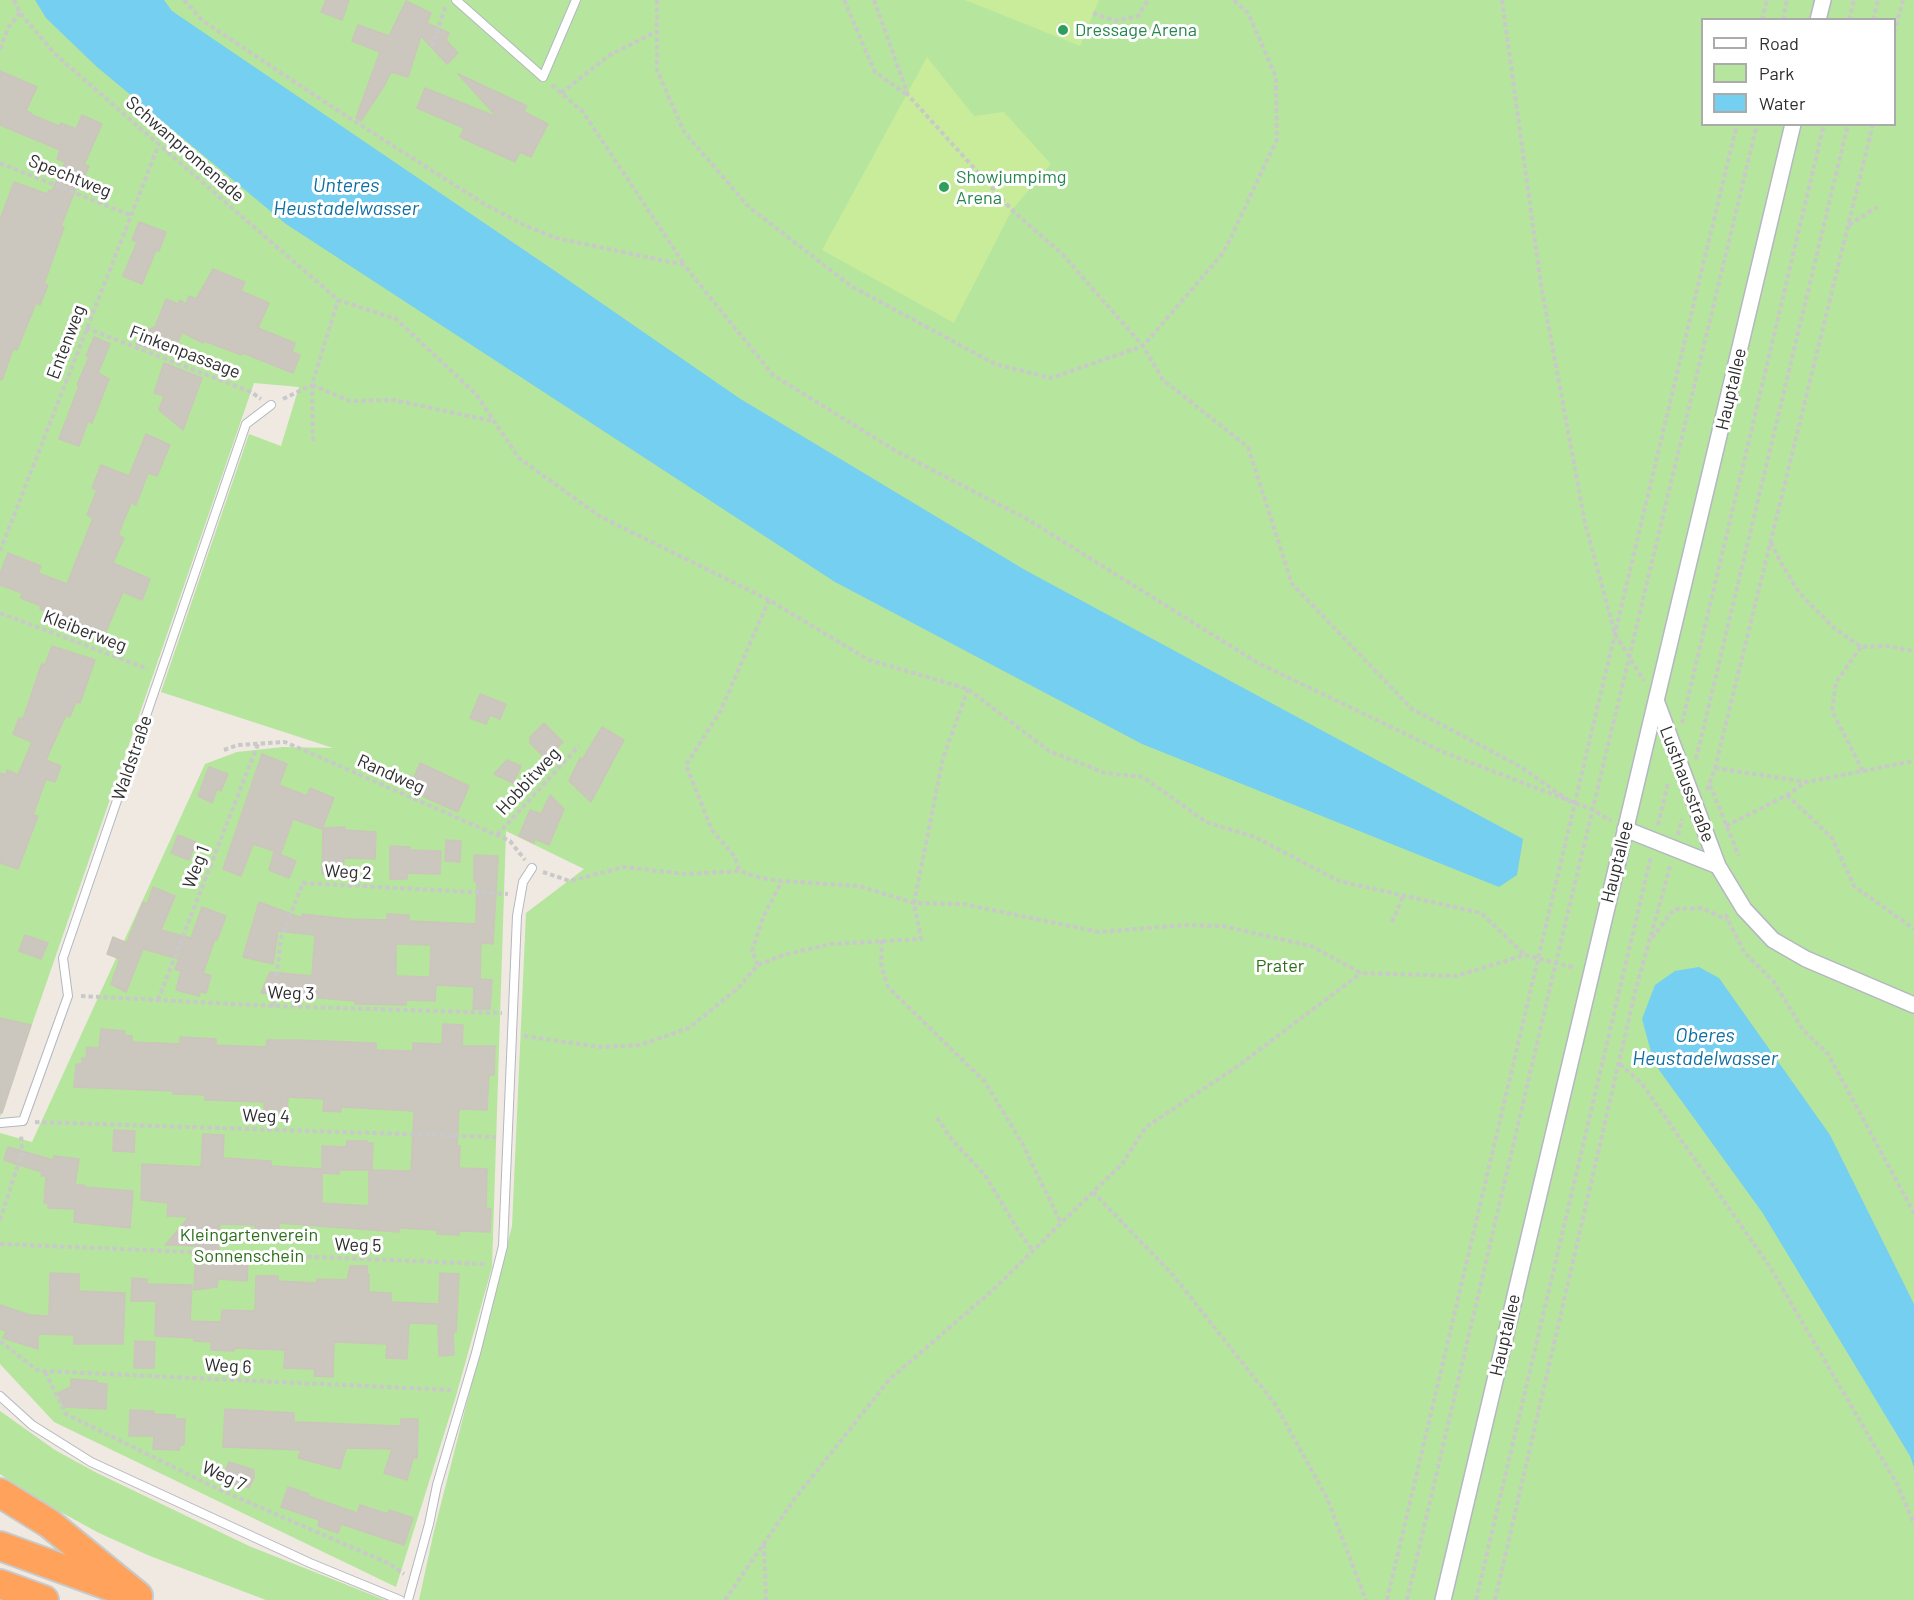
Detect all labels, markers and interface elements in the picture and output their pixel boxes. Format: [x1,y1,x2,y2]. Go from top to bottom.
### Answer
legend [1701,18,1896,126]
place label: Dressage Arena [1075,19,1197,41]
marker: Dressage Arena [1056,23,1070,37]
text: Road [1759,32,1799,54]
text: Park [1759,62,1794,84]
street label: Schwanpromenade [121,92,249,206]
text: Water [1759,92,1806,114]
street label: Spechtweg [25,150,115,202]
place label: Showjumpimg Arena [956,166,1067,208]
water label: Unteres Heustadelwasser [273,173,419,220]
marker: Showjumpimg Arena [937,180,951,194]
street label: Entenweg [42,302,90,382]
street label: Finkenpassage [126,321,244,383]
street label: Hauptallee [1711,346,1751,432]
street label: Kleiberweg [40,605,130,657]
street label: Waldstraße [107,713,157,803]
street label: Lusthausstraße [1655,723,1719,845]
street label: Hobbitweg [491,743,565,819]
street label: Randweg [354,750,428,798]
street label: Hauptallee [1596,819,1638,905]
street label: Weg 1 [178,843,214,891]
street label: Weg 2 [324,860,372,884]
park label: Prater [1256,955,1304,977]
street label: Weg 3 [267,981,315,1005]
water label: Oberes Heustadelwasser [1632,1023,1778,1070]
street label: Weg 4 [242,1104,290,1128]
park label: Kleingartenverein Sonnenschein [180,1224,318,1266]
street label: Weg 5 [334,1233,382,1257]
street label: Hauptallee [1485,1292,1525,1378]
street label: Weg 6 [204,1354,252,1378]
street label: Weg 7 [198,1456,250,1496]

